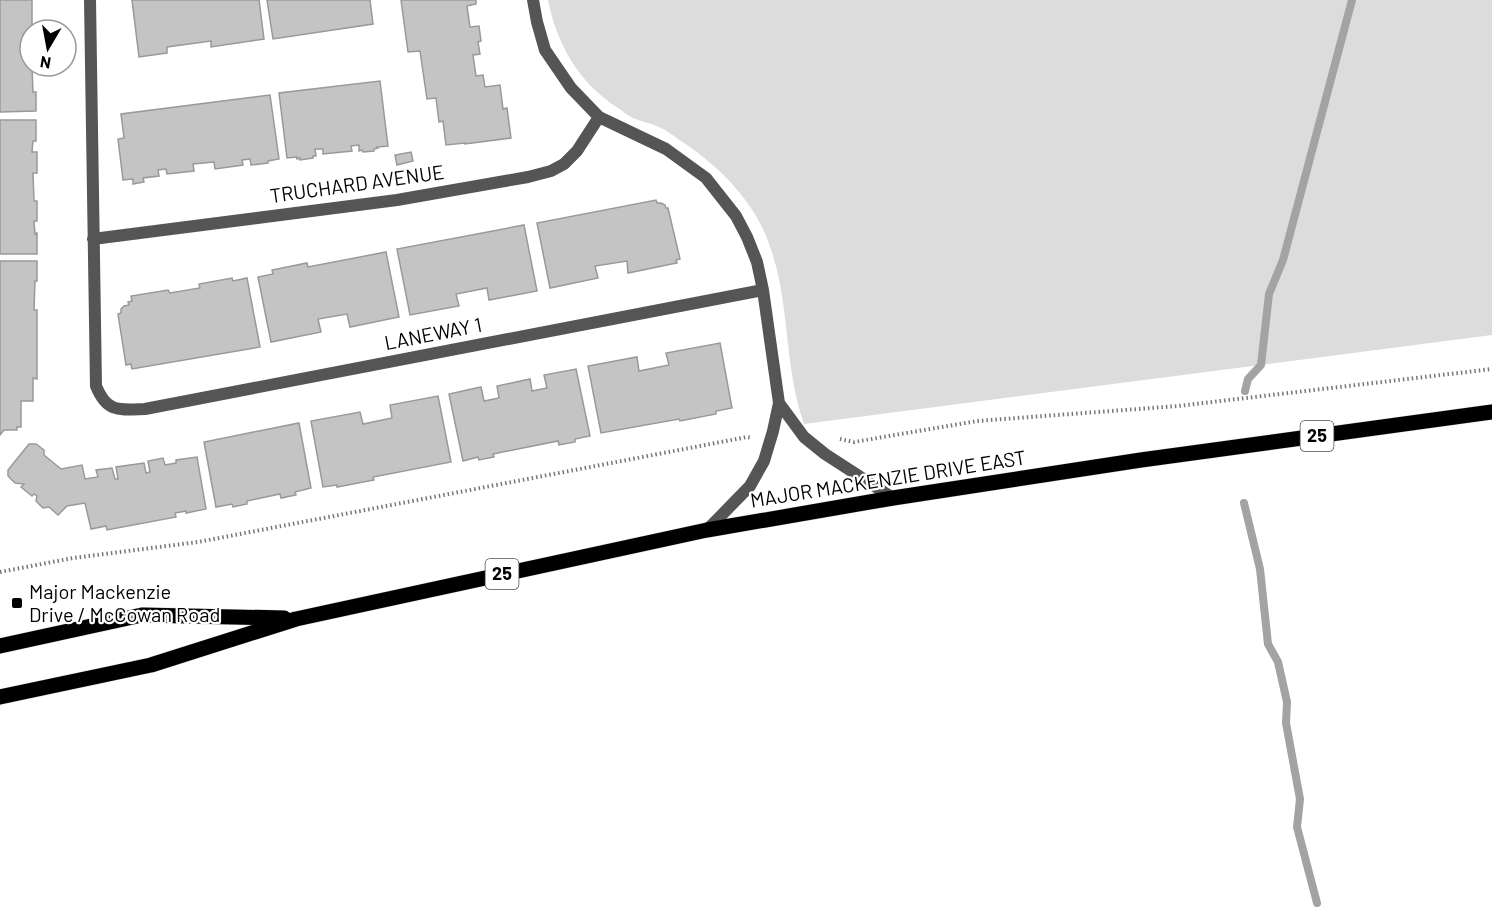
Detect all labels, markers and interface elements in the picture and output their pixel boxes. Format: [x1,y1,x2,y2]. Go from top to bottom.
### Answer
north arrow [18,18,78,78]
text: N [38,53,52,74]
street label: TRUCHARD AVENUE [268,159,446,207]
street label: LANEWAY 1 [382,312,484,354]
road number: 25 [1300,421,1334,451]
street label: MAJOR MACKENZIE DRIVE EAST [748,444,1027,512]
road number: 25 [486,559,518,589]
place label: Major Mackenzie Drive / McCowan Road [29,579,220,626]
marker: Major Mackenzie Drive / McCowan Road [10,596,24,610]

